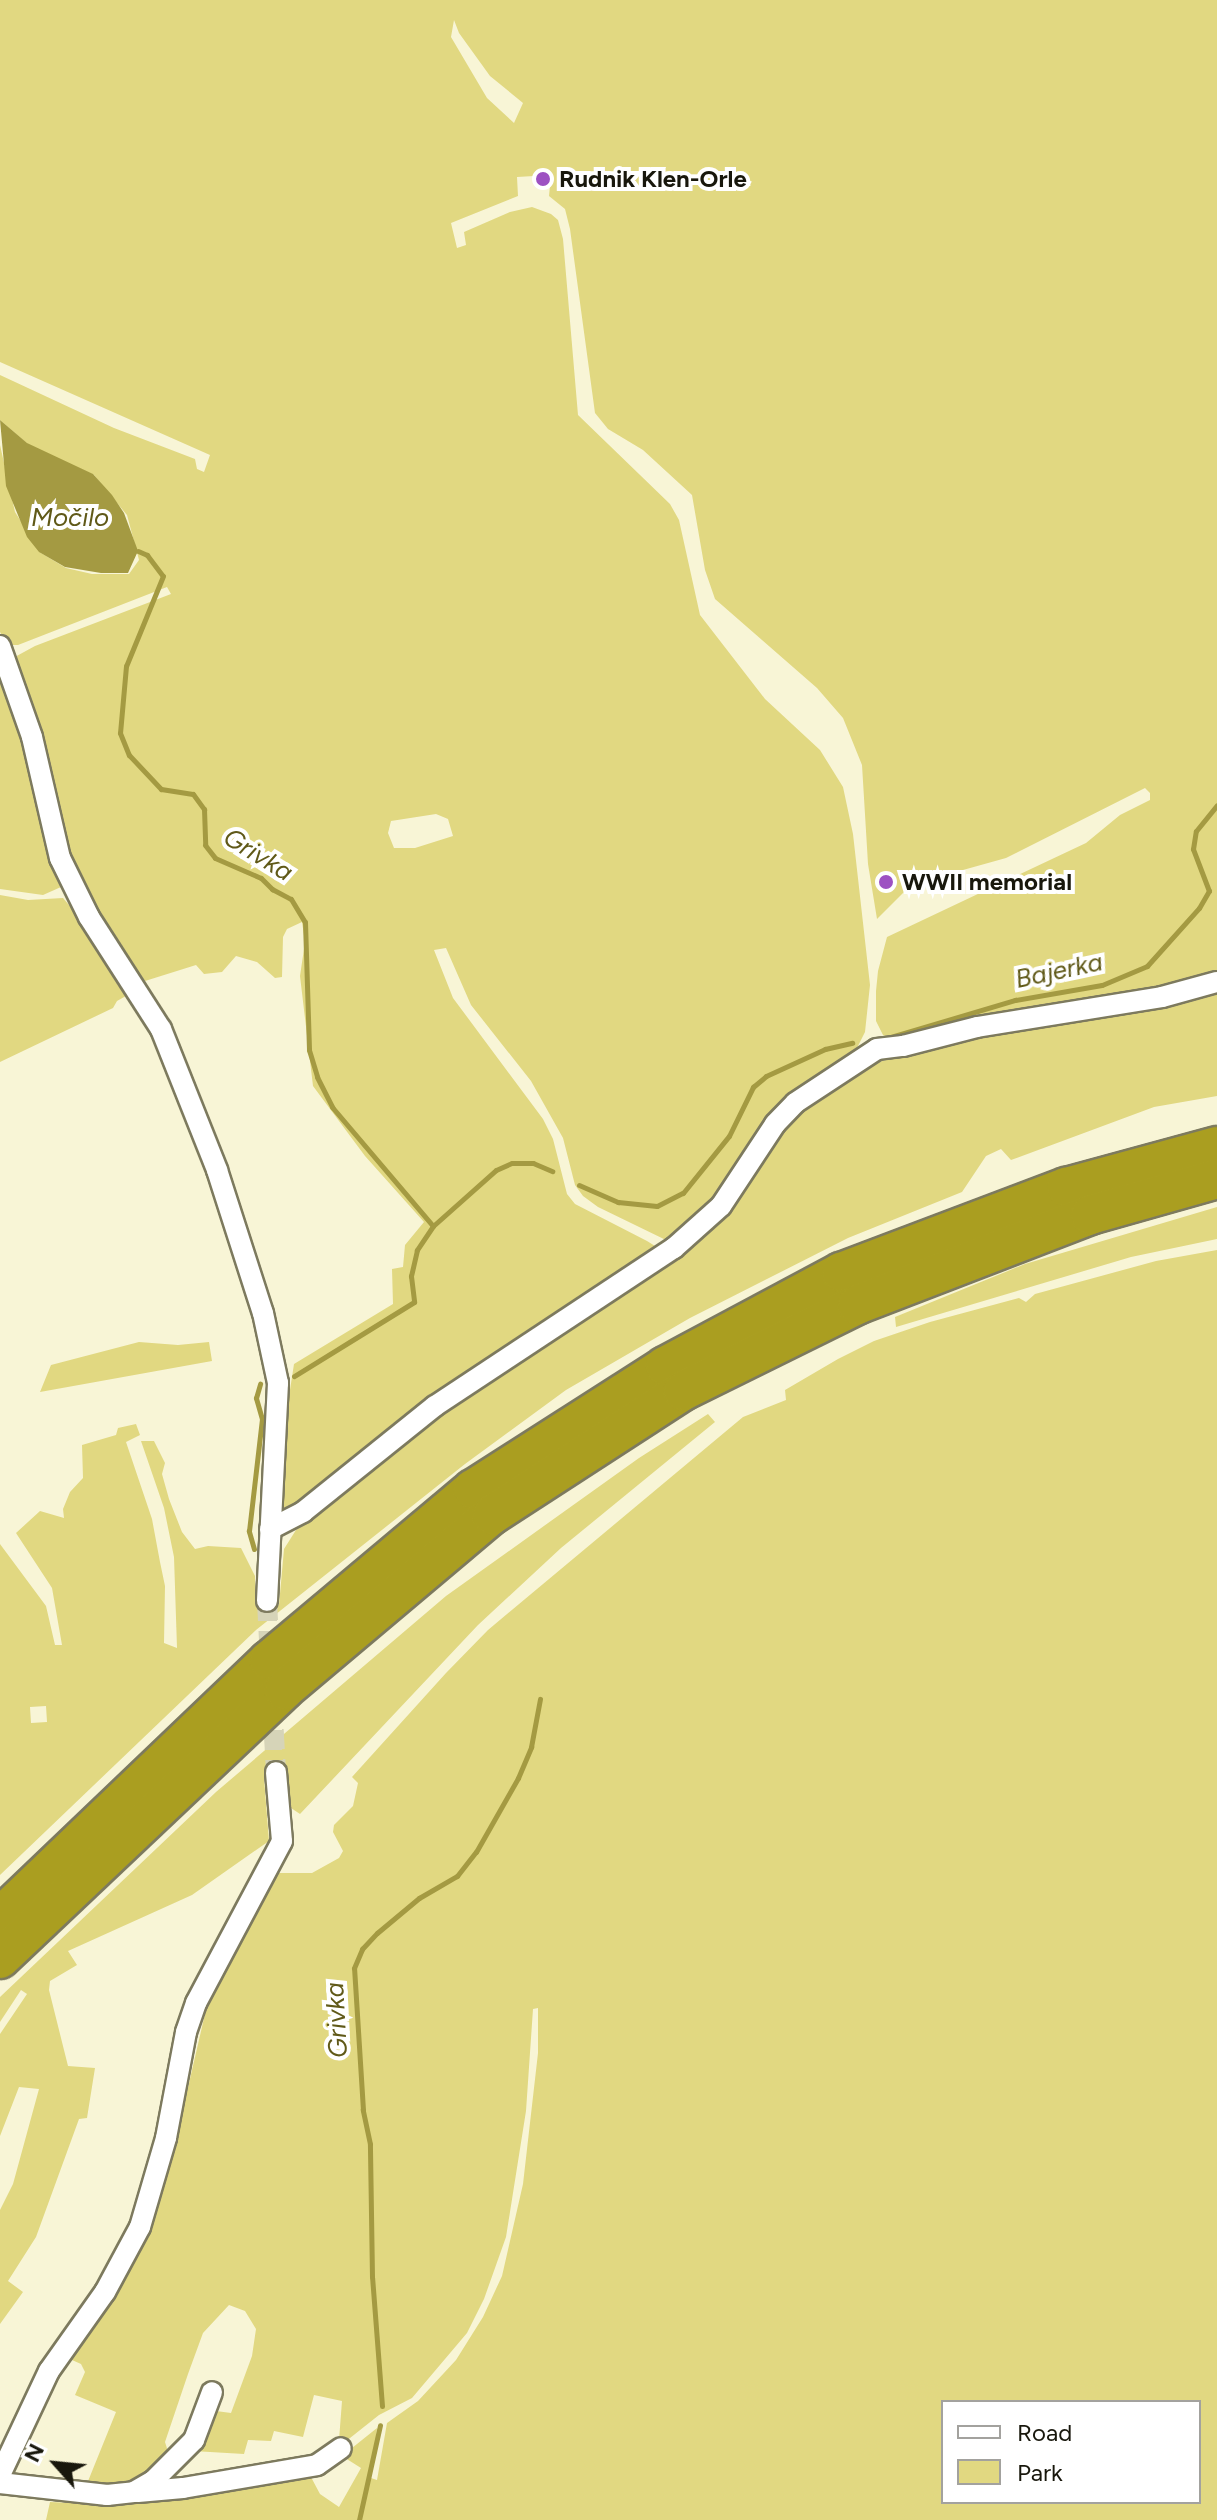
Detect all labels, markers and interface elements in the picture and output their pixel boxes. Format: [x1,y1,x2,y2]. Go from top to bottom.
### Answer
place label: Rudnik Klen-Orle [559,165,747,193]
marker: Rudnik Klen-Orle [534,170,552,188]
water label: Močilo [31,502,109,534]
water label: Grivka [218,822,298,888]
place label: WWII memorial [902,868,1072,896]
marker: WWII memorial [877,873,895,891]
water label: Bajerka [1012,947,1106,995]
water label: Grivka [319,1981,355,2059]
legend [941,2400,1201,2504]
text: Road [1017,2418,1072,2447]
north arrow [16,2424,96,2504]
text: N [18,2439,50,2467]
text: Park [1017,2458,1063,2487]

